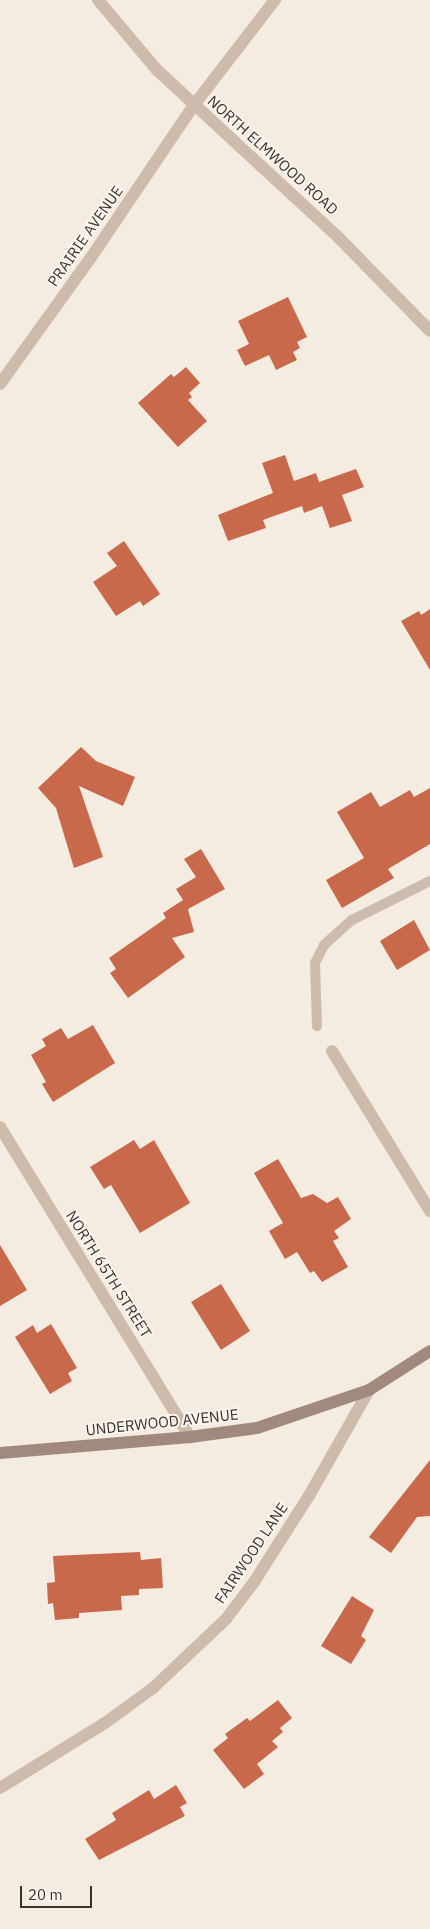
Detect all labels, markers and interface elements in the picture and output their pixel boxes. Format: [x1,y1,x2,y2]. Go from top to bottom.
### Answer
street label: NORTH ELMWOOD ROAD [204,92,342,218]
street label: PRAIRIE AVENUE [44,182,126,290]
street label: NORTH 65TH STREET [63,1207,155,1341]
street label: UNDERWOOD AVENUE [85,1405,239,1439]
street label: FAIRWOOD LANE [211,1499,291,1607]
scale bar [22,1876,95,1908]
text: 20 m [28,1885,63,1904]

